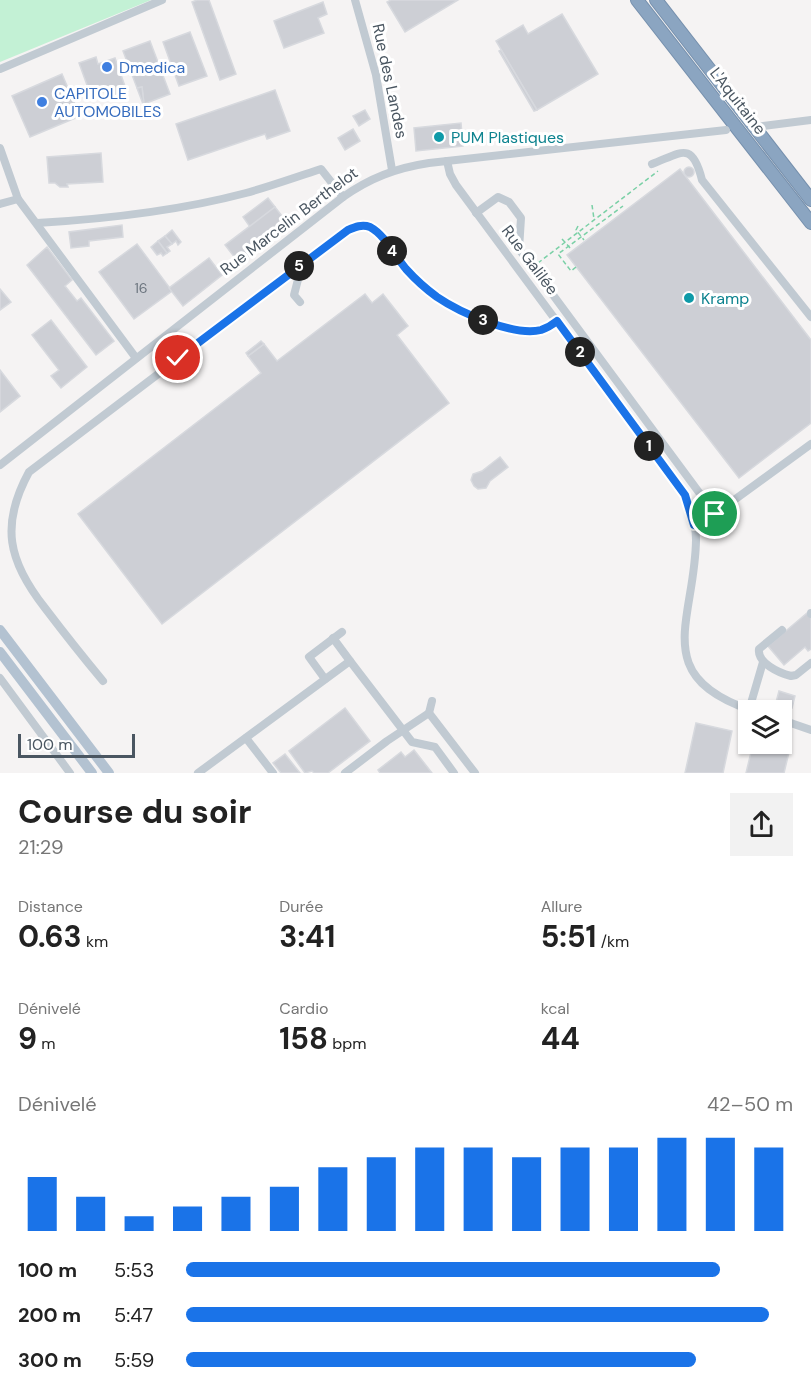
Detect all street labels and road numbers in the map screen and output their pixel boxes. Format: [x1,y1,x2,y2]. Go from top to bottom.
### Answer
street label: Rue des Landes [368,22,412,140]
street label: L'Aquitaine [705,63,771,139]
street label: Rue Marcelin Berthelot [216,162,362,280]
street label: Rue Galilée [497,221,563,299]

